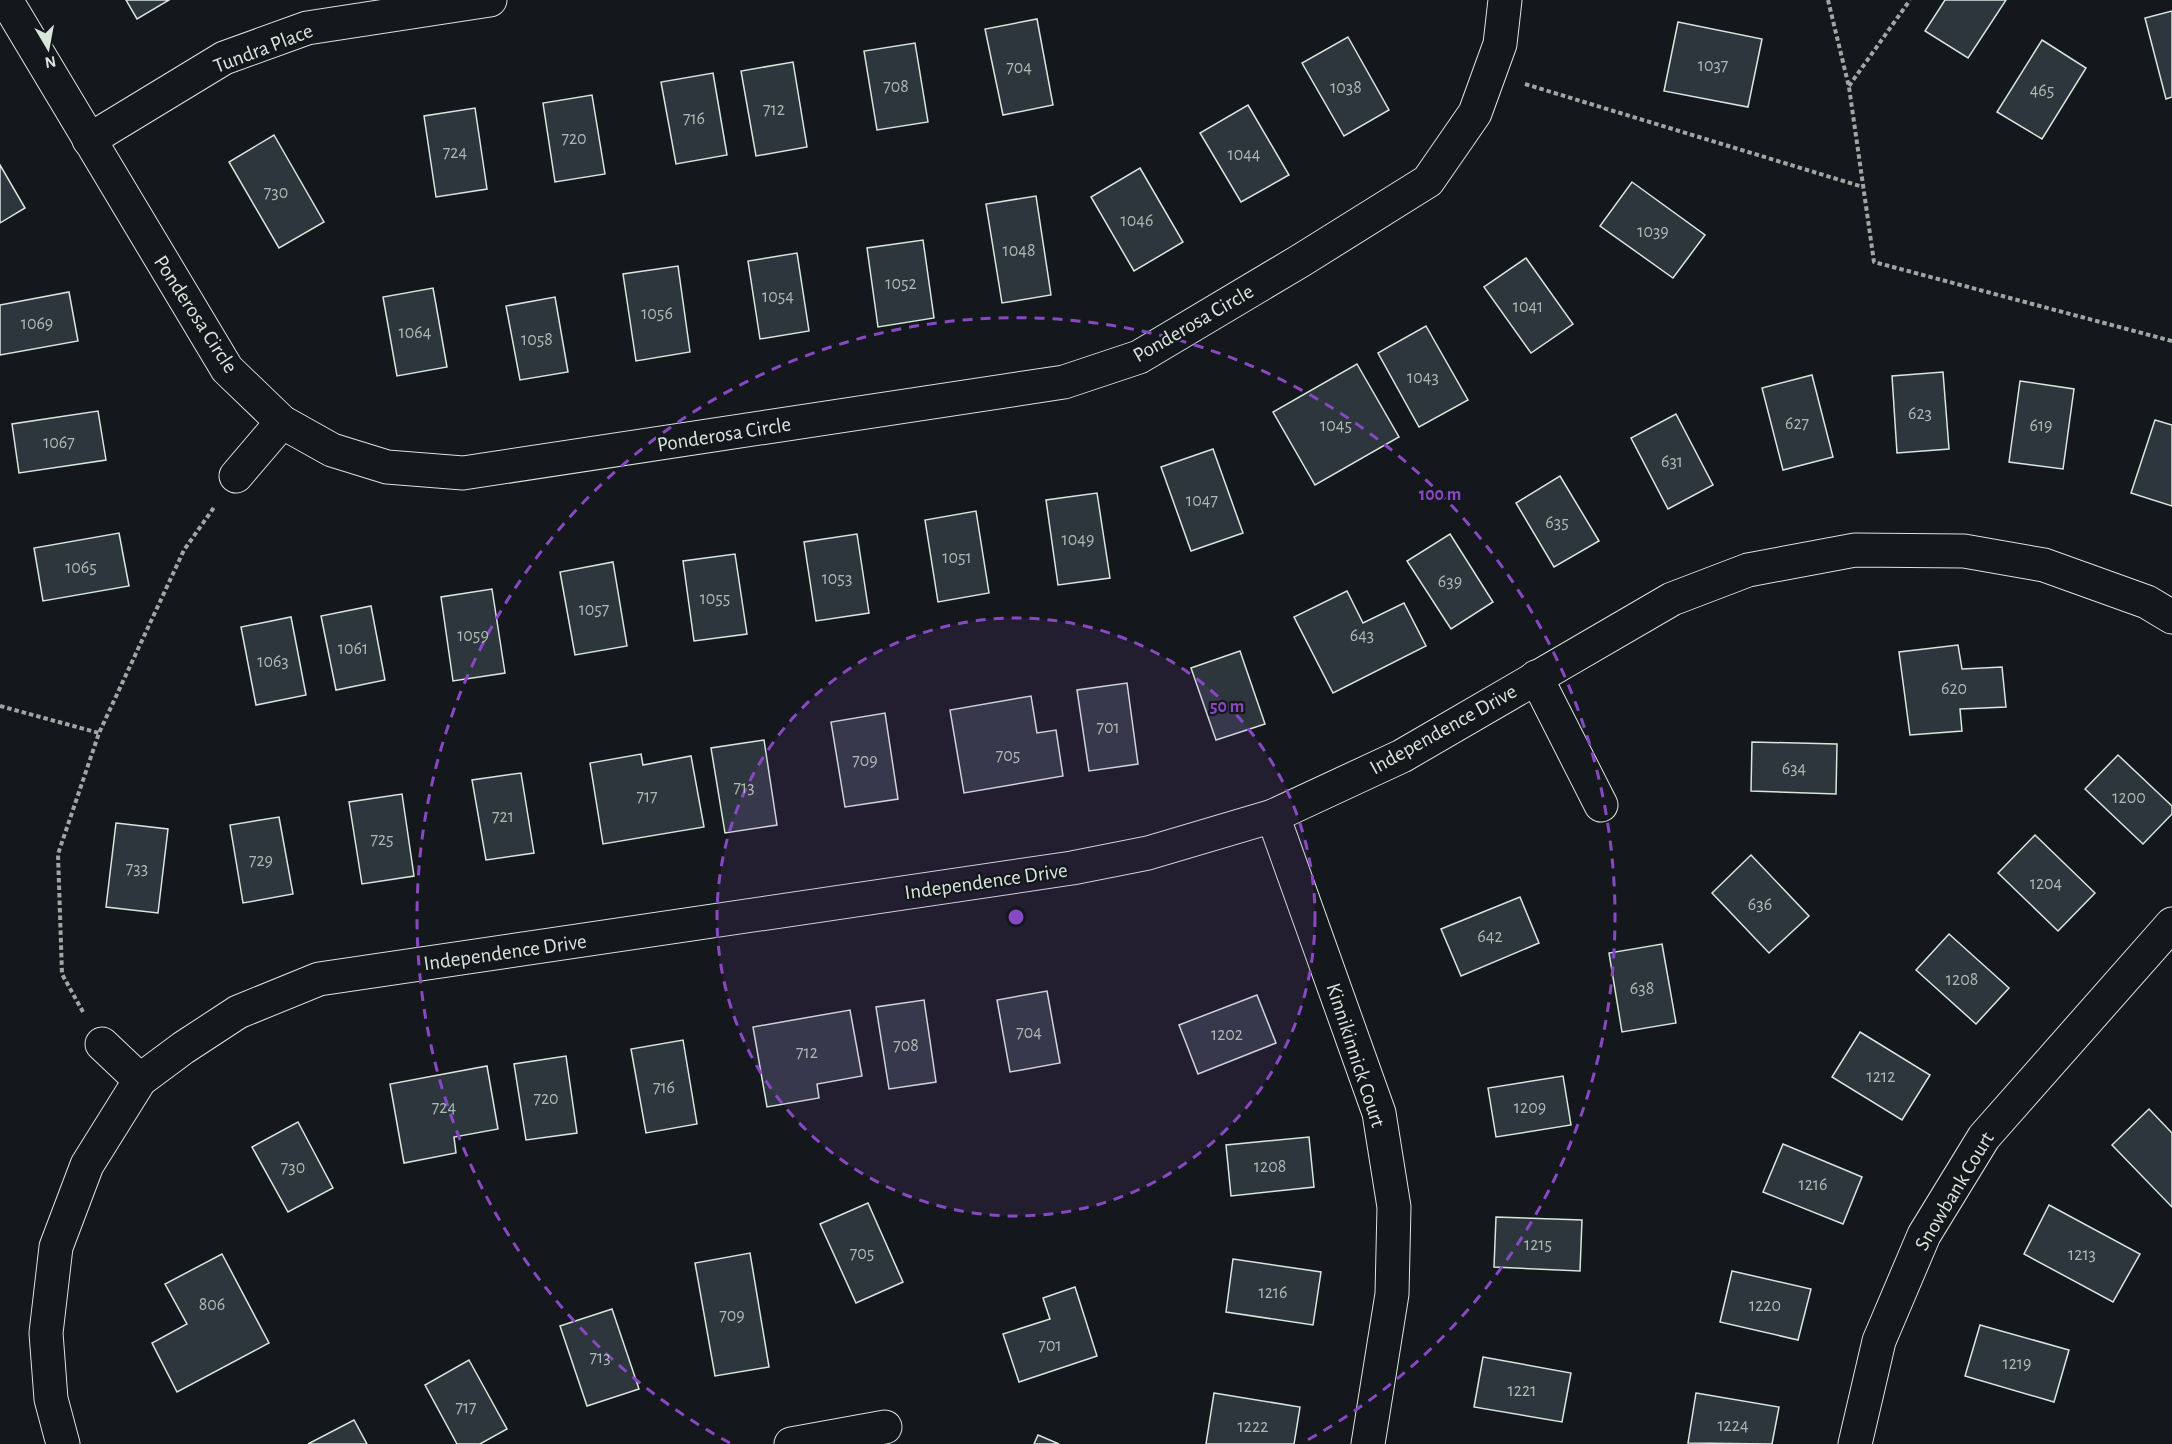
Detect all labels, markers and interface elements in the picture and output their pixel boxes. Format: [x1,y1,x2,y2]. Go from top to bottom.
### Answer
north arrow [18,18,78,78]
street label: Tundra Place [211,20,316,77]
text: N [44,53,57,71]
house number: 1037 [1698,57,1728,75]
house number: 704 [1006,59,1032,77]
house number: 708 [883,78,909,96]
house number: 1038 [1330,79,1362,97]
house number: 465 [2030,82,2054,100]
house number: 712 [763,101,785,119]
house number: 716 [683,110,705,128]
house number: 720 [561,130,587,148]
house number: 724 [443,144,468,162]
house number: 1044 [1227,146,1261,164]
house number: 730 [264,184,288,202]
house number: 1046 [1121,212,1153,230]
house number: 1039 [1637,223,1669,241]
house number: 1048 [1003,242,1035,260]
street label: Ponderosa Circle [150,252,241,377]
house number: 1052 [885,275,917,293]
street label: Ponderosa Circle [1129,281,1257,366]
house number: 1054 [762,288,794,306]
house number: 1041 [1513,298,1543,316]
house number: 1056 [641,305,673,323]
house number: 1069 [21,315,53,333]
house number: 1064 [399,324,432,342]
house number: 1058 [521,331,553,349]
house number: 1043 [1407,369,1439,387]
house number: 623 [1908,405,1932,423]
street label: Ponderosa Circle [656,414,793,455]
house number: 627 [1785,415,1809,433]
house number: 1045 [1320,417,1352,435]
house number: 619 [2029,417,2053,435]
house number: 1067 [43,434,75,452]
house number: 631 [1661,453,1683,471]
text: 100 m [1419,486,1461,504]
house number: 1047 [1186,492,1218,510]
house number: 635 [1545,514,1569,532]
house number: 1049 [1062,531,1094,549]
house number: 1051 [942,549,972,567]
house number: 1065 [65,559,97,577]
house number: 1053 [822,570,852,588]
house number: 639 [1438,573,1462,591]
house number: 1055 [700,590,730,608]
house number: 1057 [579,601,609,619]
house number: 1059 [457,627,489,645]
house number: 643 [1350,627,1374,645]
house number: 1061 [338,640,368,658]
house number: 1063 [257,653,289,671]
street label: Independence Drive [1366,680,1520,778]
house number: 620 [1941,680,1967,698]
text: 50 m [1210,698,1244,716]
house number: 701 [1096,719,1120,737]
house number: 705 [996,747,1020,765]
house number: 709 [852,752,878,770]
house number: 634 [1782,760,1807,778]
house number: 713 [733,779,755,797]
house number: 717 [636,788,658,806]
house number: 1200 [2112,789,2146,807]
house number: 721 [492,808,514,826]
house number: 725 [370,831,394,849]
house number: 729 [249,852,273,870]
house number: 733 [126,860,148,878]
street label: Independence Drive [903,860,1069,903]
house number: 1204 [2030,875,2063,893]
house number: 636 [1748,896,1772,914]
centre of rings [1006,907,1026,927]
house number: 642 [1477,928,1503,946]
street label: Independence Drive [422,931,588,974]
house number: 1208 [1946,971,1978,989]
street label: Kinnikinnick Court [1322,980,1389,1130]
house number: 638 [1630,980,1654,998]
house number: 704 [1016,1024,1042,1042]
house number: 1202 [1211,1026,1243,1044]
house number: 708 [893,1037,919,1055]
house number: 712 [796,1044,818,1062]
house number: 1212 [1867,1068,1895,1086]
house number: 716 [653,1079,675,1097]
house number: 720 [533,1090,559,1108]
house number: 724 [432,1099,457,1117]
house number: 1209 [1514,1099,1546,1117]
street label: Snowbank Court [1911,1128,1998,1254]
house number: 1208 [1254,1158,1286,1176]
house number: 730 [281,1159,305,1177]
house number: 1216 [1798,1176,1828,1194]
house number: 1215 [1524,1236,1552,1254]
house number: 705 [850,1245,874,1263]
house number: 1213 [2068,1246,2096,1264]
house number: 1216 [1258,1284,1288,1302]
house number: 806 [199,1296,225,1314]
house number: 1220 [1749,1297,1781,1315]
house number: 709 [719,1307,745,1325]
house number: 701 [1038,1337,1062,1355]
house number: 713 [589,1349,611,1367]
house number: 1219 [2002,1355,2032,1373]
house number: 1221 [1508,1382,1536,1400]
house number: 717 [455,1399,477,1417]
house number: 1224 [1717,1417,1749,1435]
house number: 1222 [1238,1418,1268,1436]

